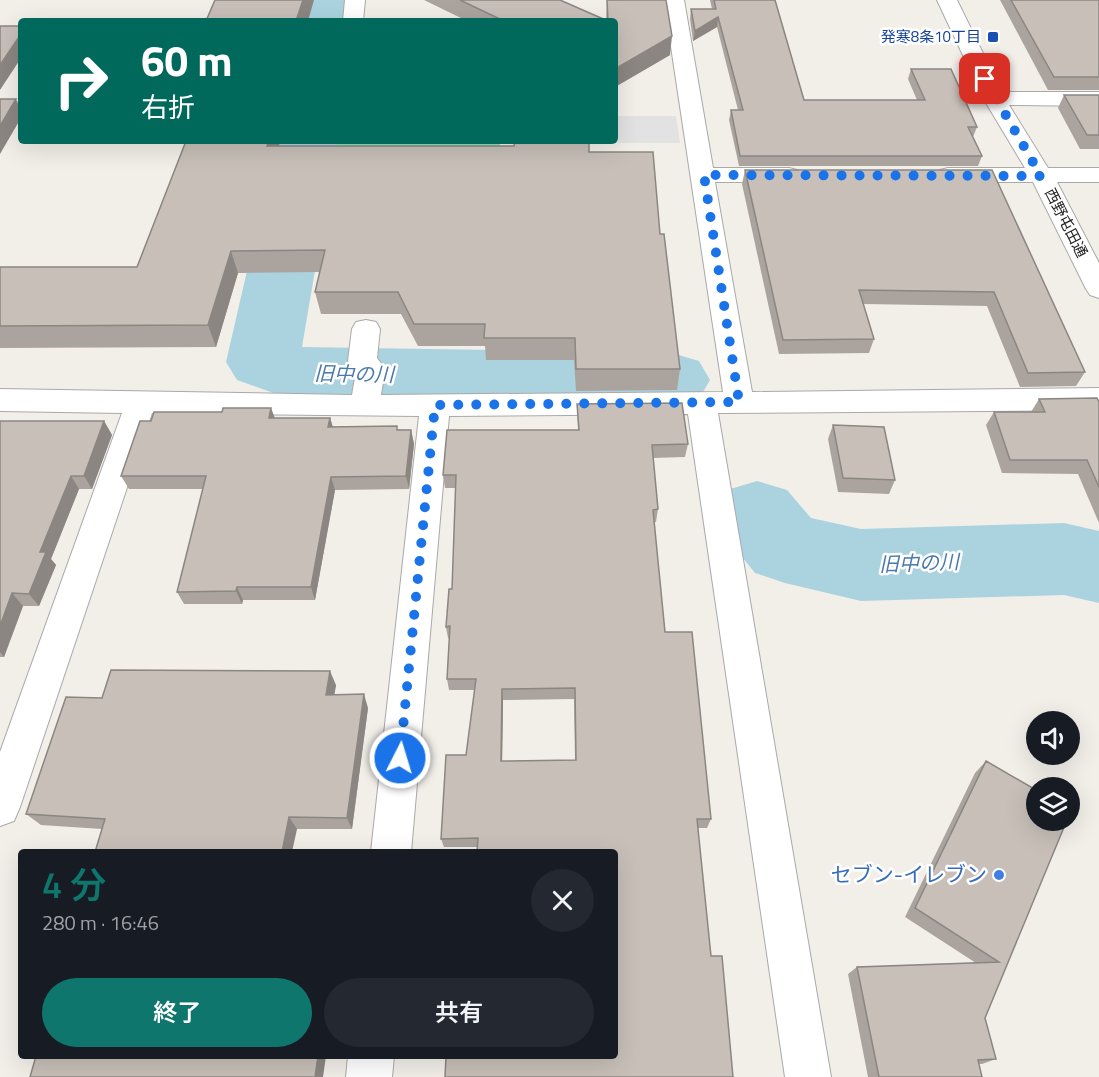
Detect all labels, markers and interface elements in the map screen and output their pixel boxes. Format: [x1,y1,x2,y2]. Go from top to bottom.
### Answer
place label: 発寒8条10丁目 [881,25,981,48]
text: 60 m [141,28,233,92]
marker: 発寒8条10丁目 [986,30,1000,44]
icon: right [42,42,120,120]
pin [959,53,1010,104]
icon: arrive [968,62,1001,95]
text: 右折 [141,86,195,127]
street label: 西野屯田通 [1039,184,1094,261]
water label: 旧中の川 [314,357,396,390]
water label: 旧中の川 [878,546,961,579]
map controls [1026,711,1080,831]
button: sound [1026,711,1080,765]
position arrow [368,726,432,790]
button: layers [1026,777,1080,831]
text: 4 分 [42,857,106,912]
place label: セブン-イレブン [831,858,987,890]
marker: セブン-イレブン [992,868,1006,882]
button: close [531,869,594,932]
text: 280 m · 16:46 [42,907,159,938]
button: 終了 [42,978,312,1047]
button: 共有 [324,978,594,1047]

